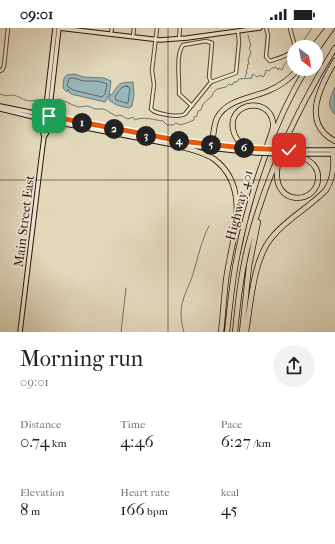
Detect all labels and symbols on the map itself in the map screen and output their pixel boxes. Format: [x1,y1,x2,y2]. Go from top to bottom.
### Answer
north arrow [287,40,323,76]
pin [32,99,66,133]
pin: 1 [72,113,92,133]
pin: 2 [104,119,124,139]
pin: 3 [136,126,156,146]
pin: 4 [169,131,189,151]
pin [272,133,306,167]
pin: 5 [201,135,221,155]
pin: 6 [234,138,254,158]
street label: Highway 401 [222,168,256,242]
street label: Main Street East [11,174,37,268]

